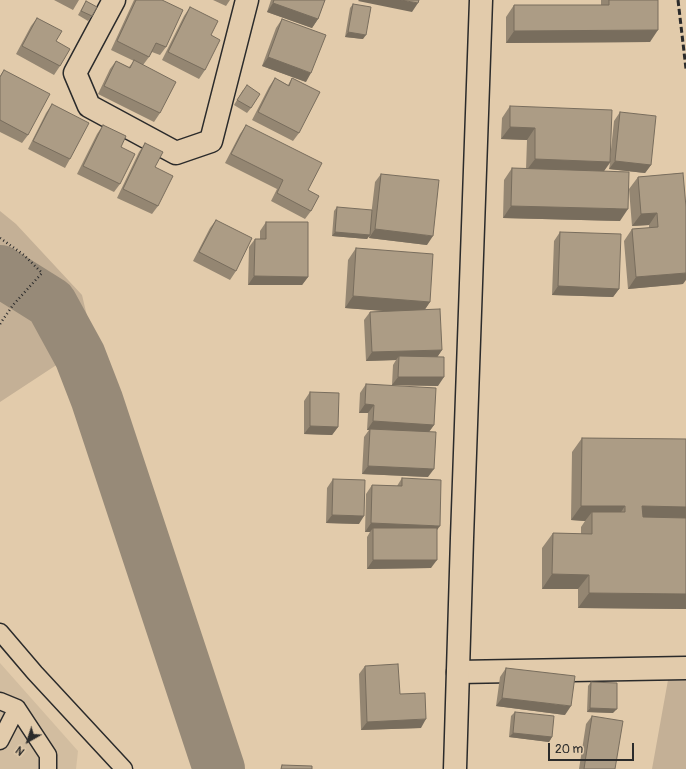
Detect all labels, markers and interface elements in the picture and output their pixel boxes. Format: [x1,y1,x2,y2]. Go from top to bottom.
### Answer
north arrow [8,721,48,761]
scale bar [550,735,636,761]
text: 20 m [555,742,583,757]
text: N [13,743,27,758]

